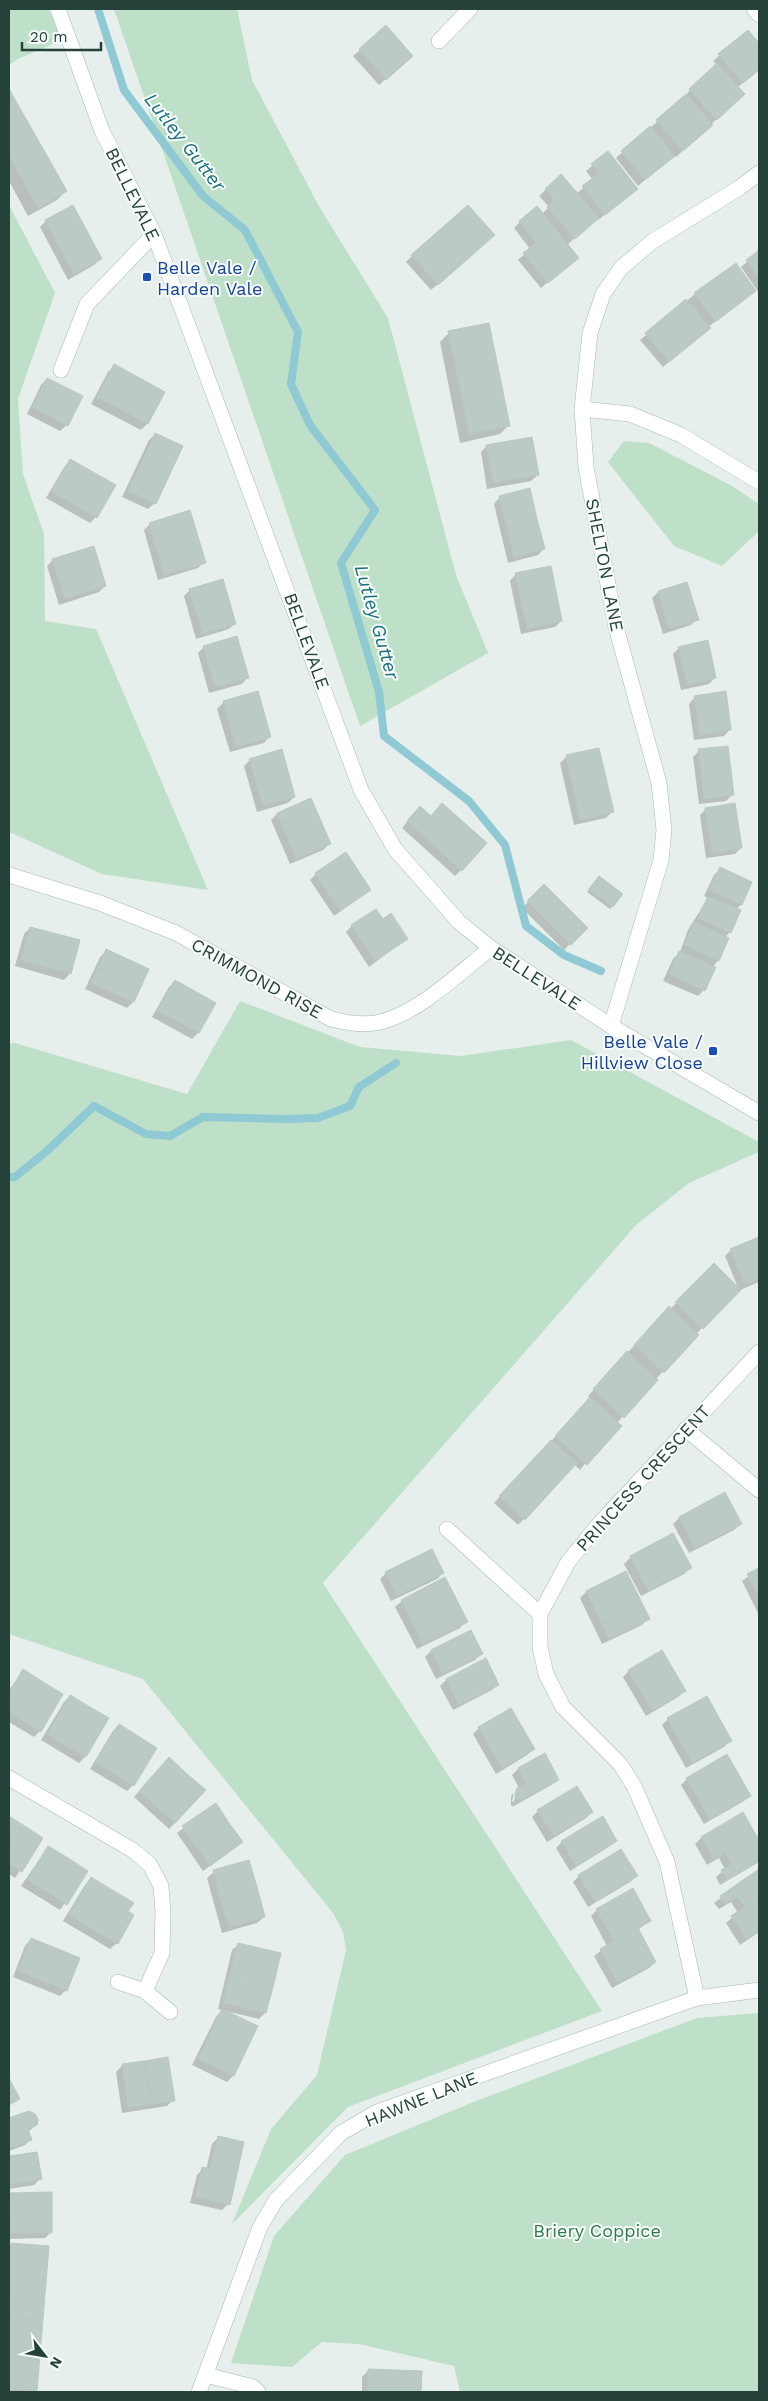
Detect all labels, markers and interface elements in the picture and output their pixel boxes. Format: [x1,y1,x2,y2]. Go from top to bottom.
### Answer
scale bar [22,20,101,52]
text: 20 m [30,28,68,46]
water label: Lutley Gutter [139,88,231,196]
street label: BELLEVALE [101,144,165,244]
place label: Belle Vale / Harden Vale [157,257,262,299]
marker: Belle Vale / Harden Vale [141,271,153,283]
street label: SHELTON LANE [582,497,628,633]
water label: Lutley Gutter [350,562,405,683]
street label: BELLEVALE [280,590,334,692]
street label: CRIMMOND RISE [188,933,326,1023]
street label: BELLEVALE [489,942,585,1014]
place label: Belle Vale / Hillview Close [581,1031,703,1073]
marker: Belle Vale / Hillview Close [707,1045,719,1057]
street label: PRINCESS CRESCENT [572,1400,714,1556]
street label: HAWNE LANE [362,2067,480,2131]
park label: Briery Coppice [533,2220,661,2241]
north arrow [20,2331,70,2381]
text: N [47,2354,66,2371]

